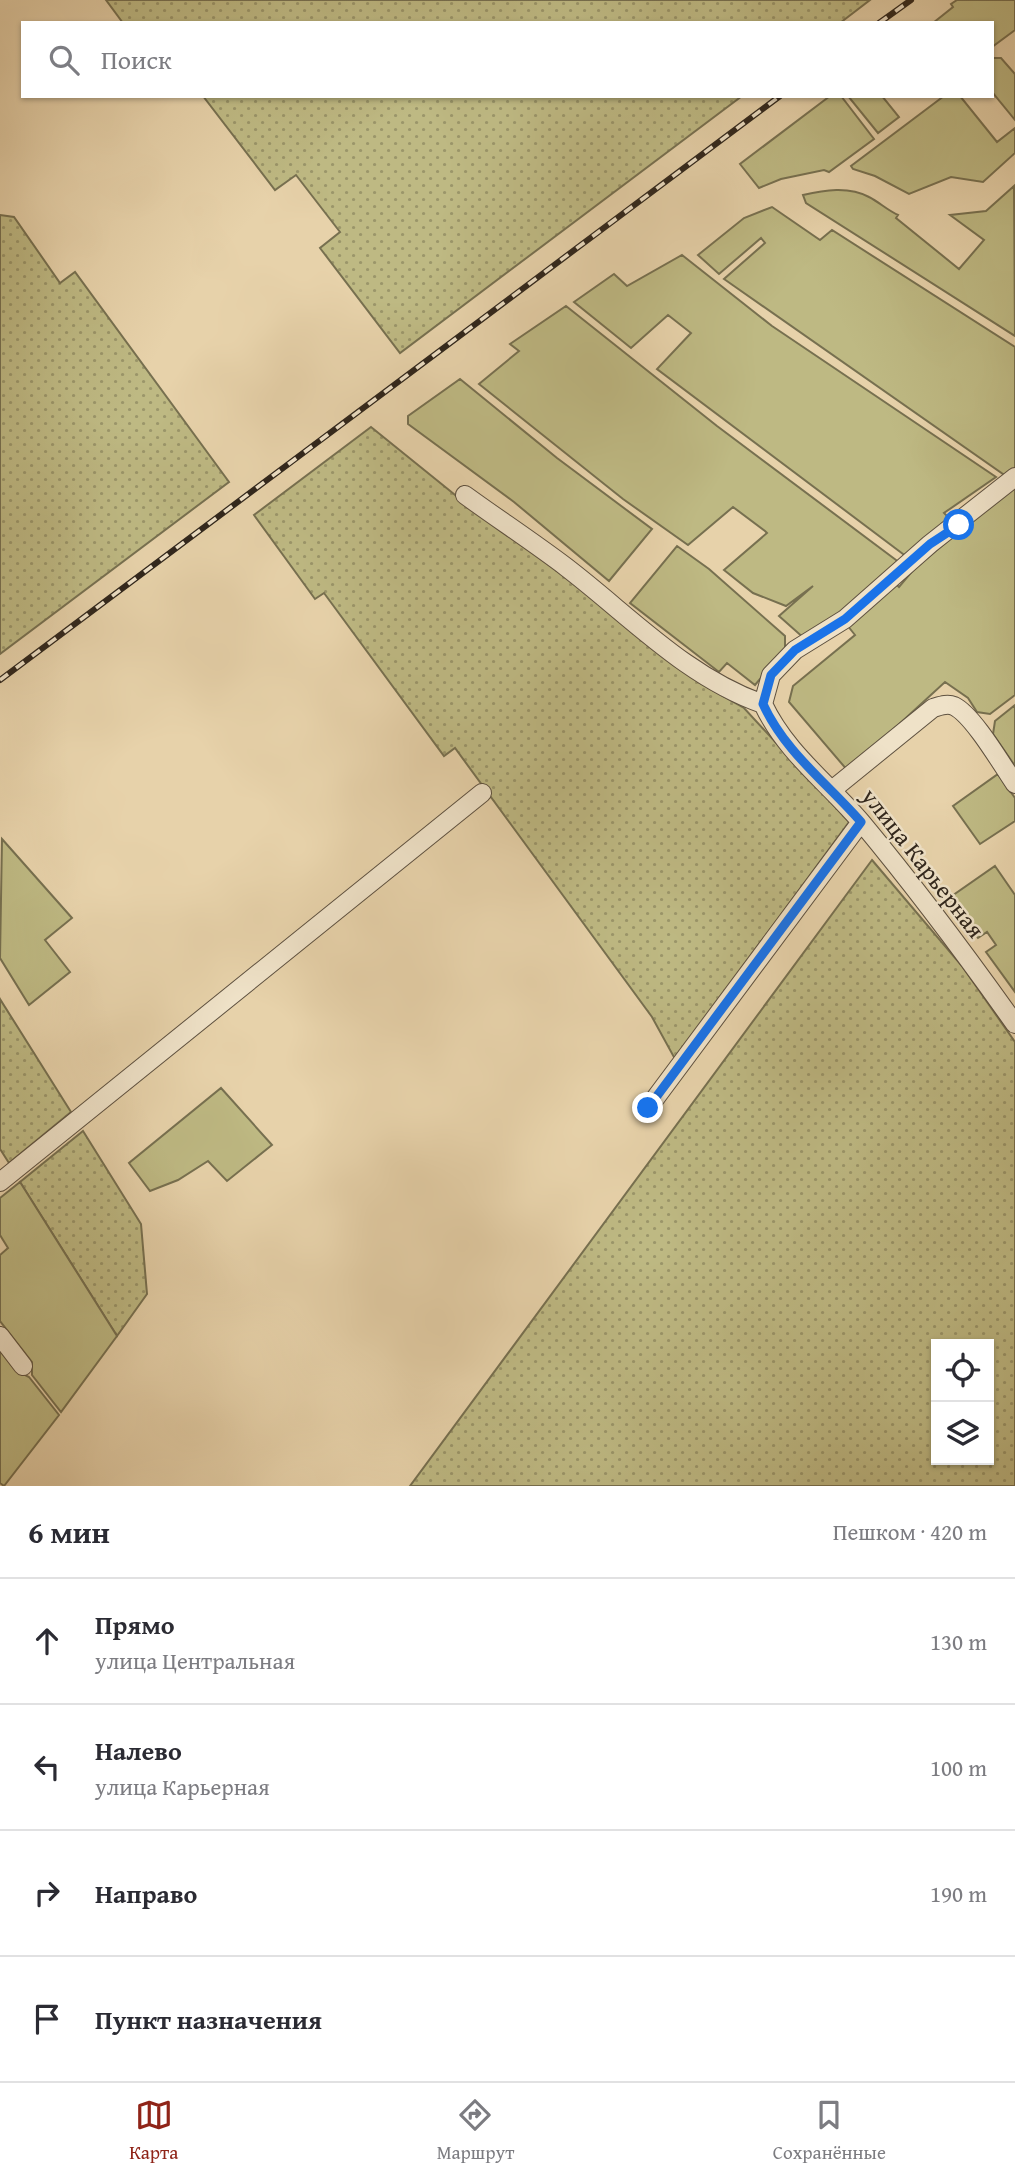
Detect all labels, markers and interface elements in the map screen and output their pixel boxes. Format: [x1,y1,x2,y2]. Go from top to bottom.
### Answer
search box [21,21,994,98]
text: Поиск [101,40,172,79]
icon: search [45,41,83,79]
route start [943,509,974,540]
street label: улица Карьерная [853,779,993,945]
route end [632,1092,663,1123]
map controls [931,1339,994,1465]
button: locate [931,1339,994,1402]
button: layers [931,1402,994,1465]
text: 6 мин [28,1510,110,1554]
text: Пешком · 420 m [833,1515,987,1548]
text: Прямо [95,1605,175,1644]
icon: ahead [28,1622,66,1660]
text: 130 m [930,1625,987,1658]
text: улица Центральная [95,1644,295,1677]
text: Налево [95,1731,182,1770]
icon: left [28,1748,66,1786]
text: 100 m [930,1751,987,1784]
text: улица Карьерная [95,1770,270,1803]
icon: right [28,1874,66,1912]
text: Направо [95,1874,197,1913]
text: 190 m [930,1877,987,1910]
icon: arrive [28,2000,66,2038]
text: Пункт назначения [95,2000,322,2039]
tab: Карта [129,2096,178,2166]
tab: Маршрут [437,2096,514,2166]
tab: Сохранённые [773,2096,886,2166]

